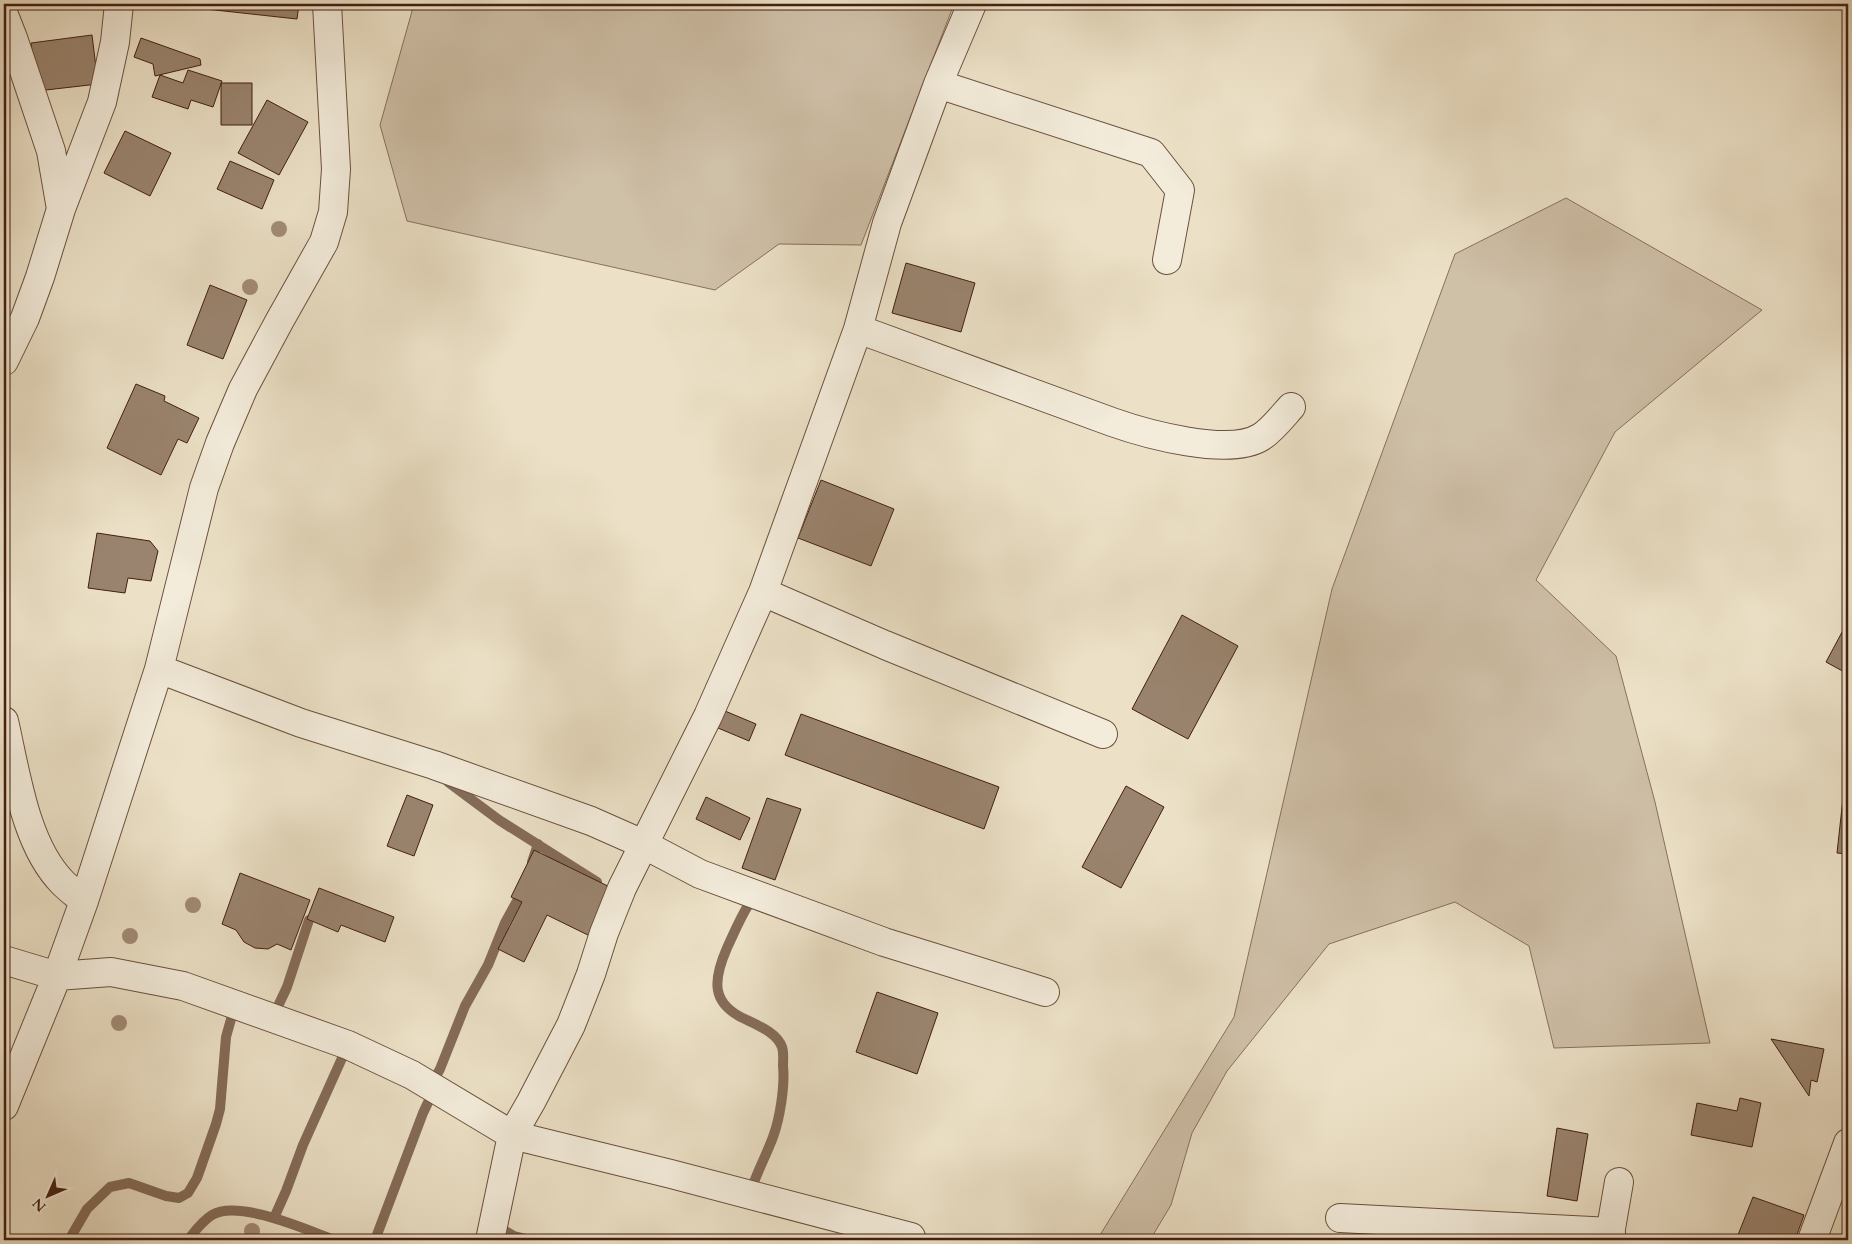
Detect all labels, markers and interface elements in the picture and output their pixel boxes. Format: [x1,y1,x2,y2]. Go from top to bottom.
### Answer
north arrow [22,1172,72,1222]
text: N [28,1194,50,1216]

